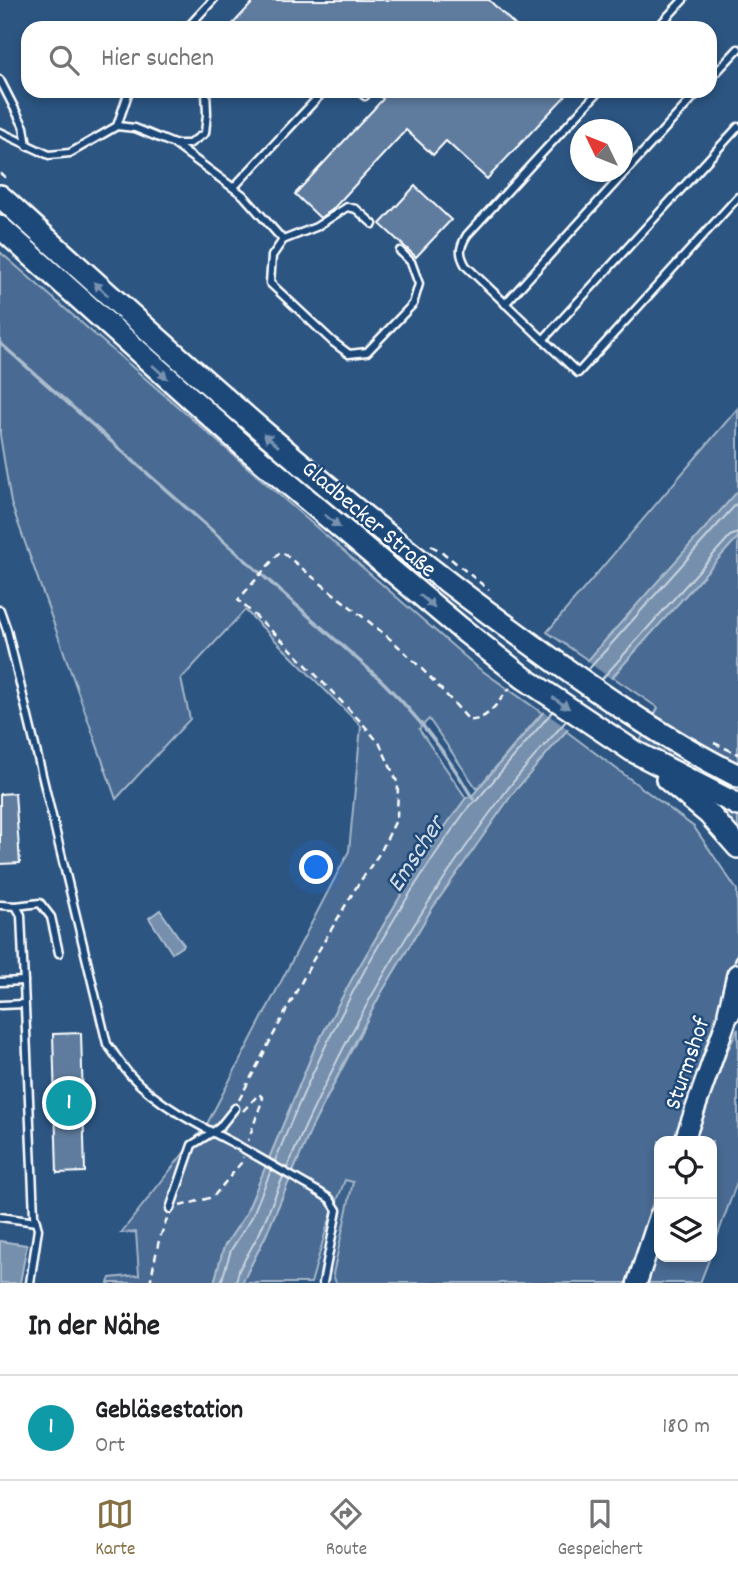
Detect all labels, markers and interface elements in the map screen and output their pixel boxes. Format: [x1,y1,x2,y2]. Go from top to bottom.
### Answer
search box [21,21,717,98]
icon: search [45,41,83,79]
text: Hier suchen [101,41,214,78]
north arrow [570,119,633,182]
one-way arrow [92,281,110,297]
one-way arrow [151,363,168,379]
one-way arrow [262,432,280,448]
street label: Gladbecker Straße [293,454,443,587]
one-way arrow [323,513,340,528]
one-way arrow [418,593,435,608]
one-way arrow [552,697,571,710]
water label: Emscher [379,807,457,900]
your location [299,850,333,884]
street label: Sturmshof [657,1013,721,1115]
pin: 1 [46,1077,92,1129]
map controls [654,1136,717,1262]
button: locate [654,1136,717,1199]
button: layers [654,1199,717,1262]
text: In der Nähe [28,1307,160,1350]
text: Gebläsestation [95,1393,243,1430]
text: 1 [48,1411,54,1444]
text: 180 m [662,1411,710,1444]
text: Ort [95,1430,125,1463]
tab: Karte [95,1495,135,1564]
tab: Route [326,1495,367,1564]
tab: Gespeichert [557,1495,643,1564]

